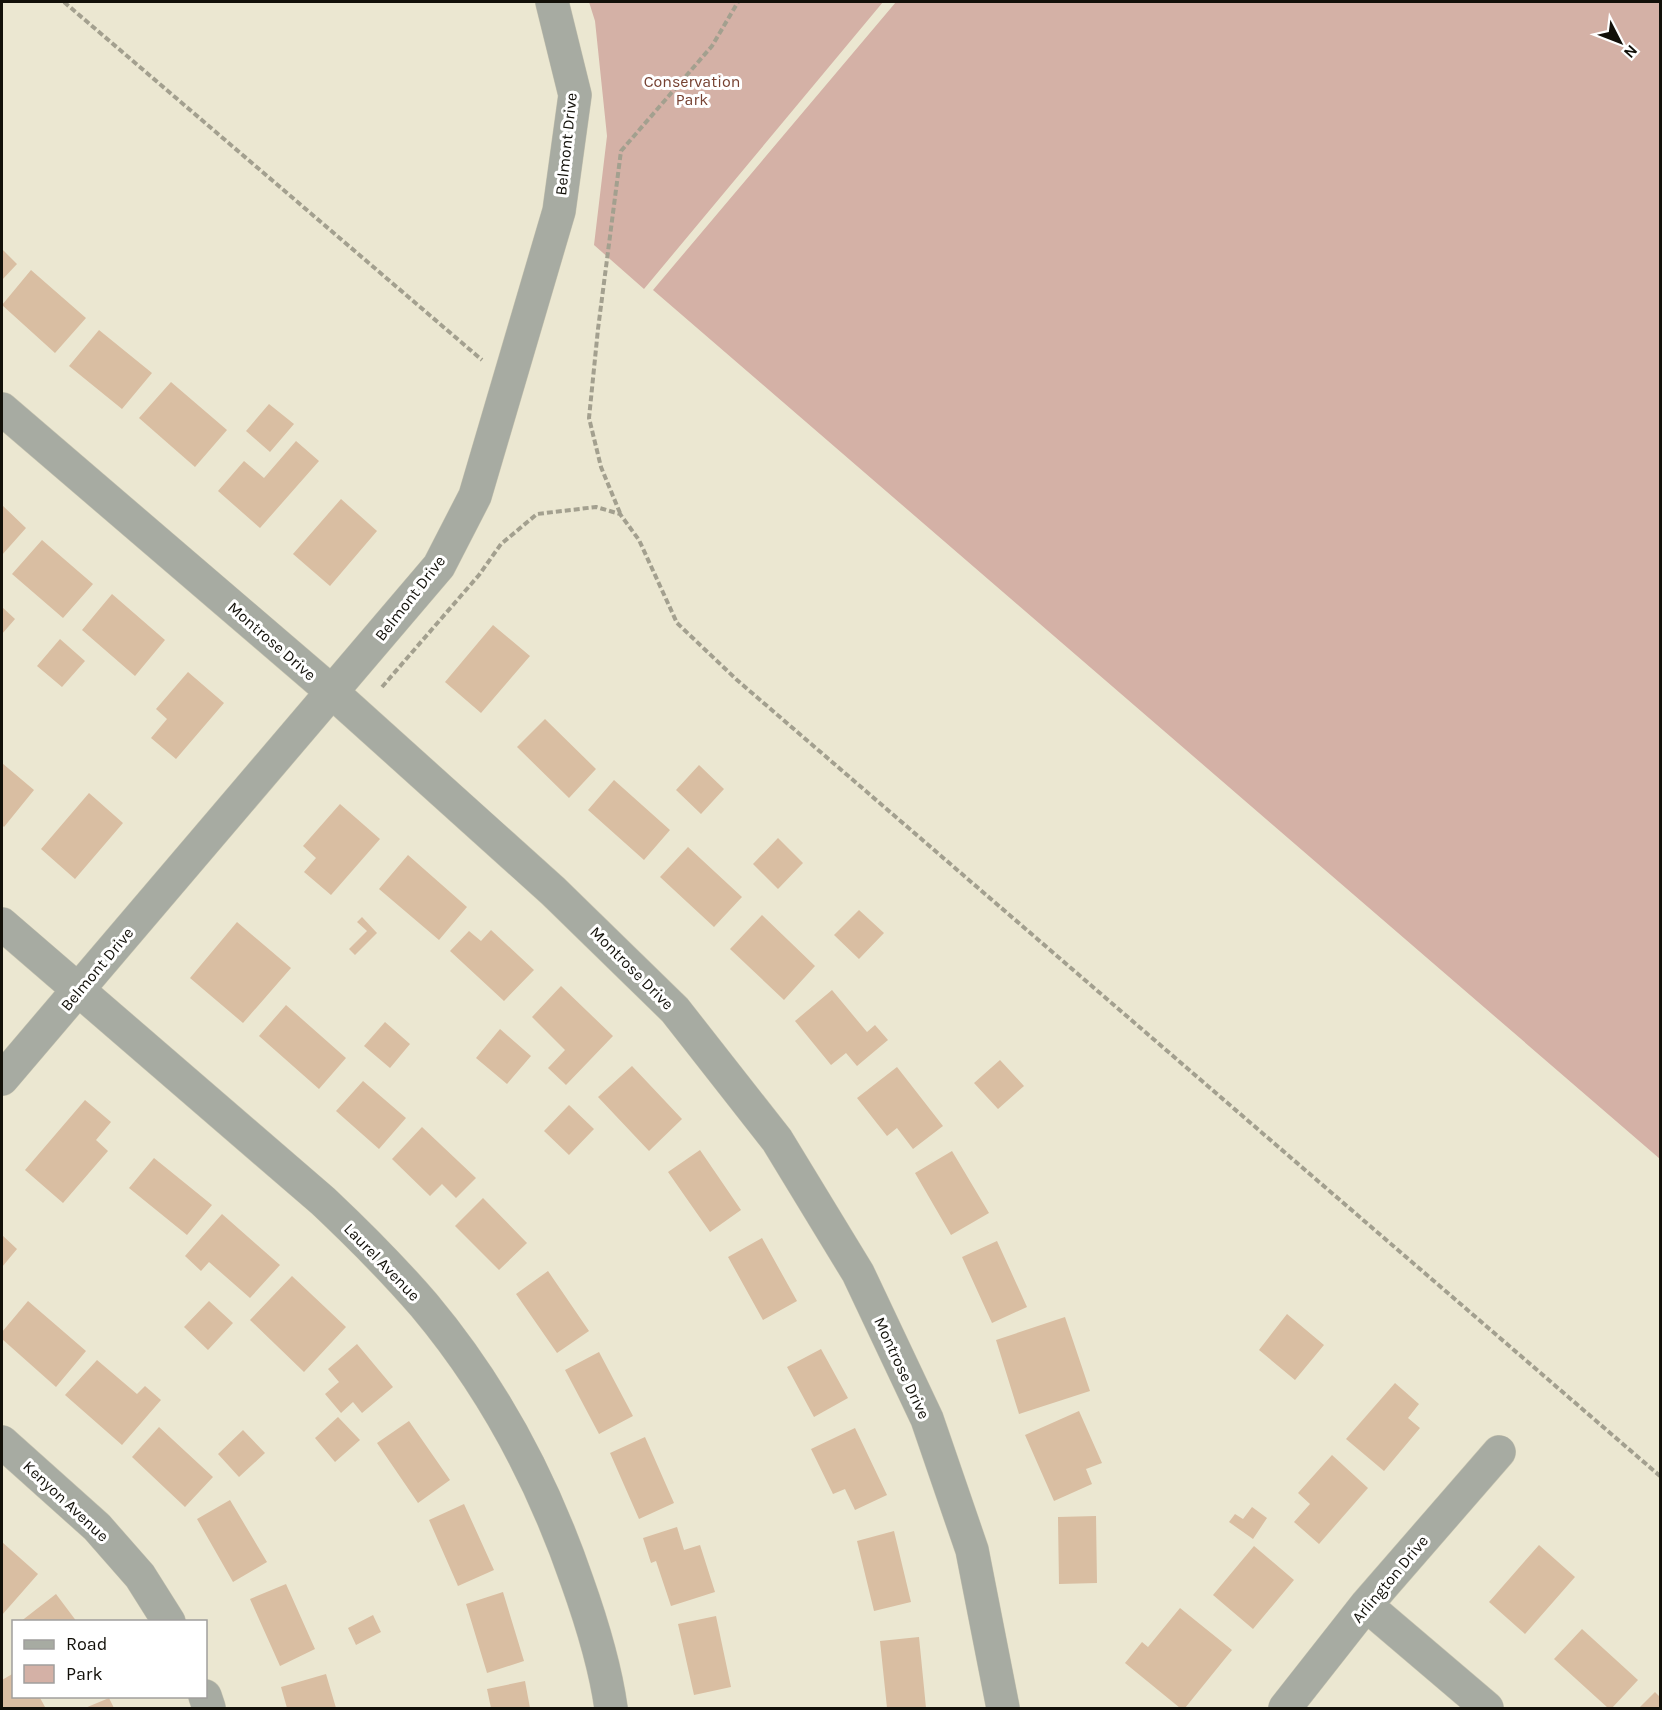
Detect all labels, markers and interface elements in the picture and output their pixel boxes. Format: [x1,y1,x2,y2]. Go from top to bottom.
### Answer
north arrow [1590,12,1650,72]
text: N [1620,41,1642,62]
park label: Conservation Park [644,72,740,109]
street label: Belmont Drive [551,92,581,196]
street label: Belmont Drive [371,551,449,645]
street label: Montrose Drive [224,598,320,684]
street label: Montrose Drive [586,922,678,1014]
street label: Belmont Drive [57,923,137,1015]
street label: Laurel Avenue [340,1219,424,1305]
street label: Montrose Drive [870,1314,934,1422]
street label: Kenyon Avenue [19,1457,113,1545]
street label: Arlington Drive [1348,1531,1432,1627]
legend [12,1620,207,1698]
text: Road [66,1633,107,1655]
text: Park [66,1663,103,1685]

